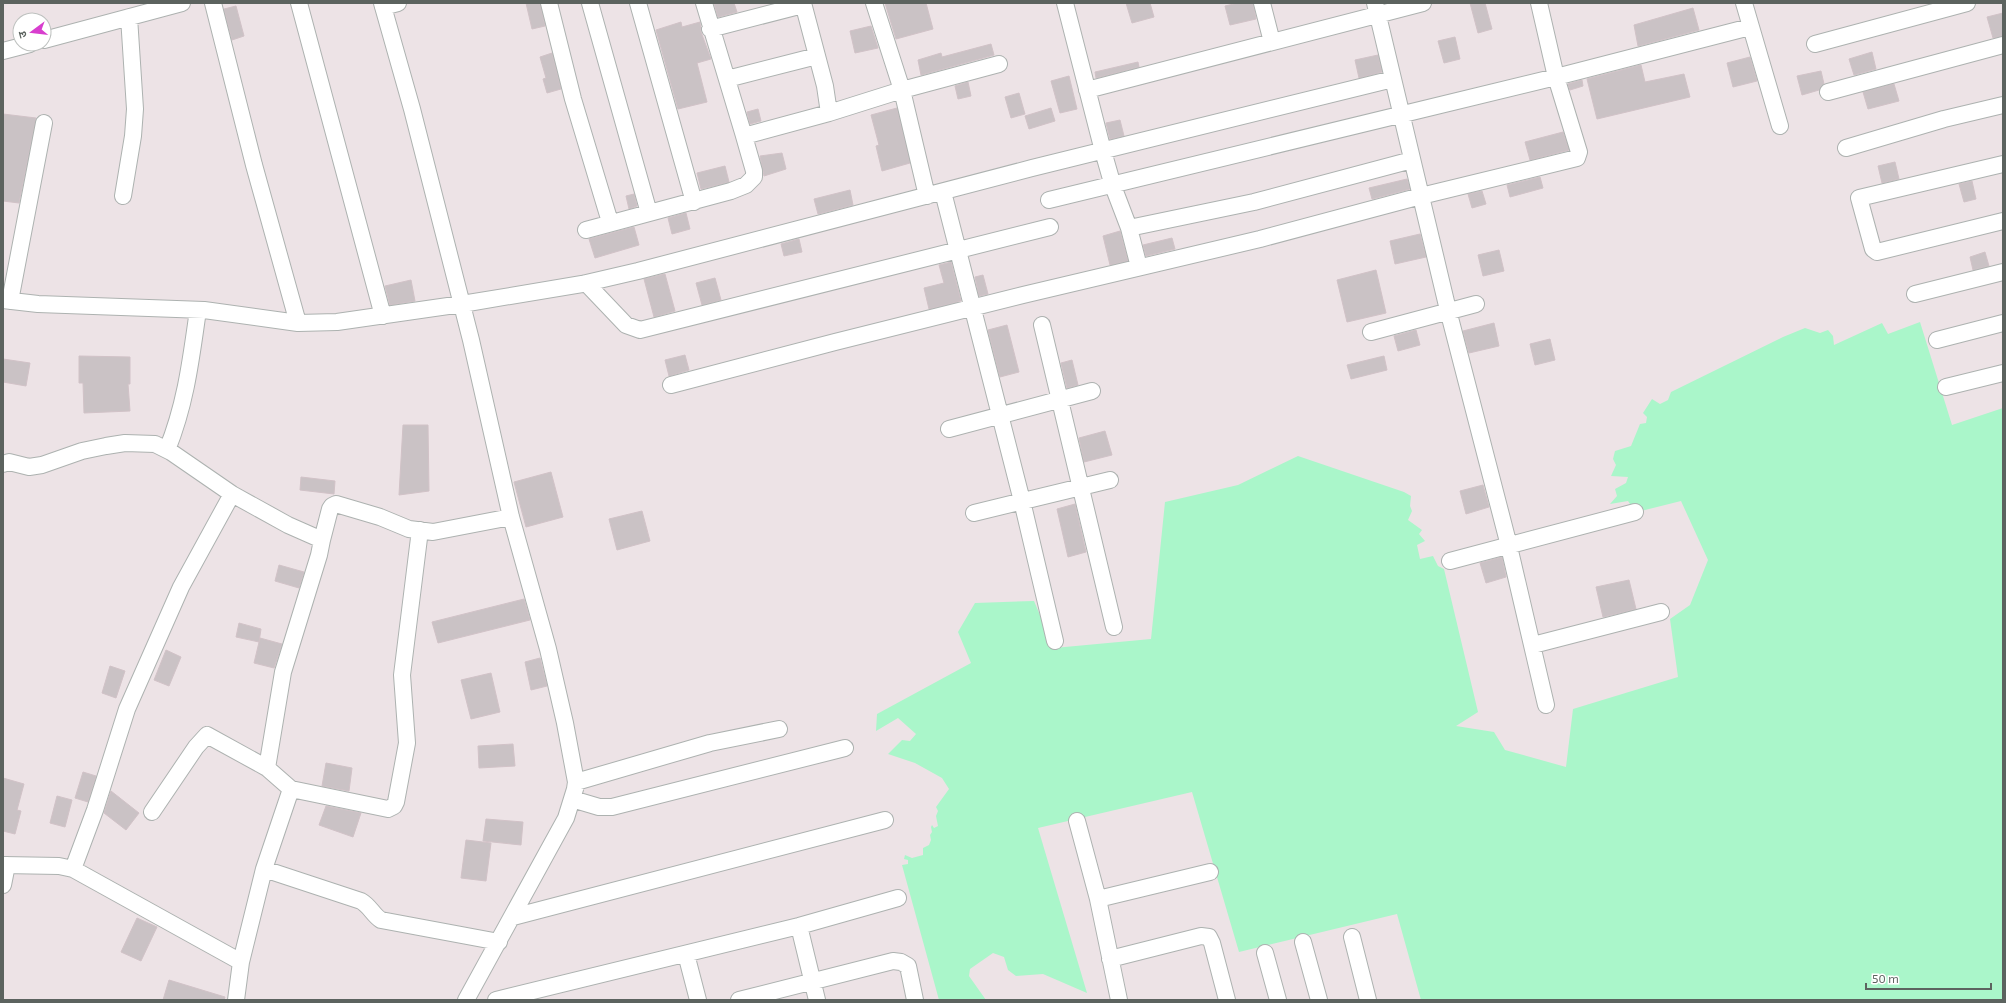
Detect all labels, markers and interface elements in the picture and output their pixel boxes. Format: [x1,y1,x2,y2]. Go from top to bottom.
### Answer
north arrow [12,12,52,52]
text: उ [15,29,29,40]
scale bar [1866,965,1991,991]
text: 50 m [1872,971,1899,985]

